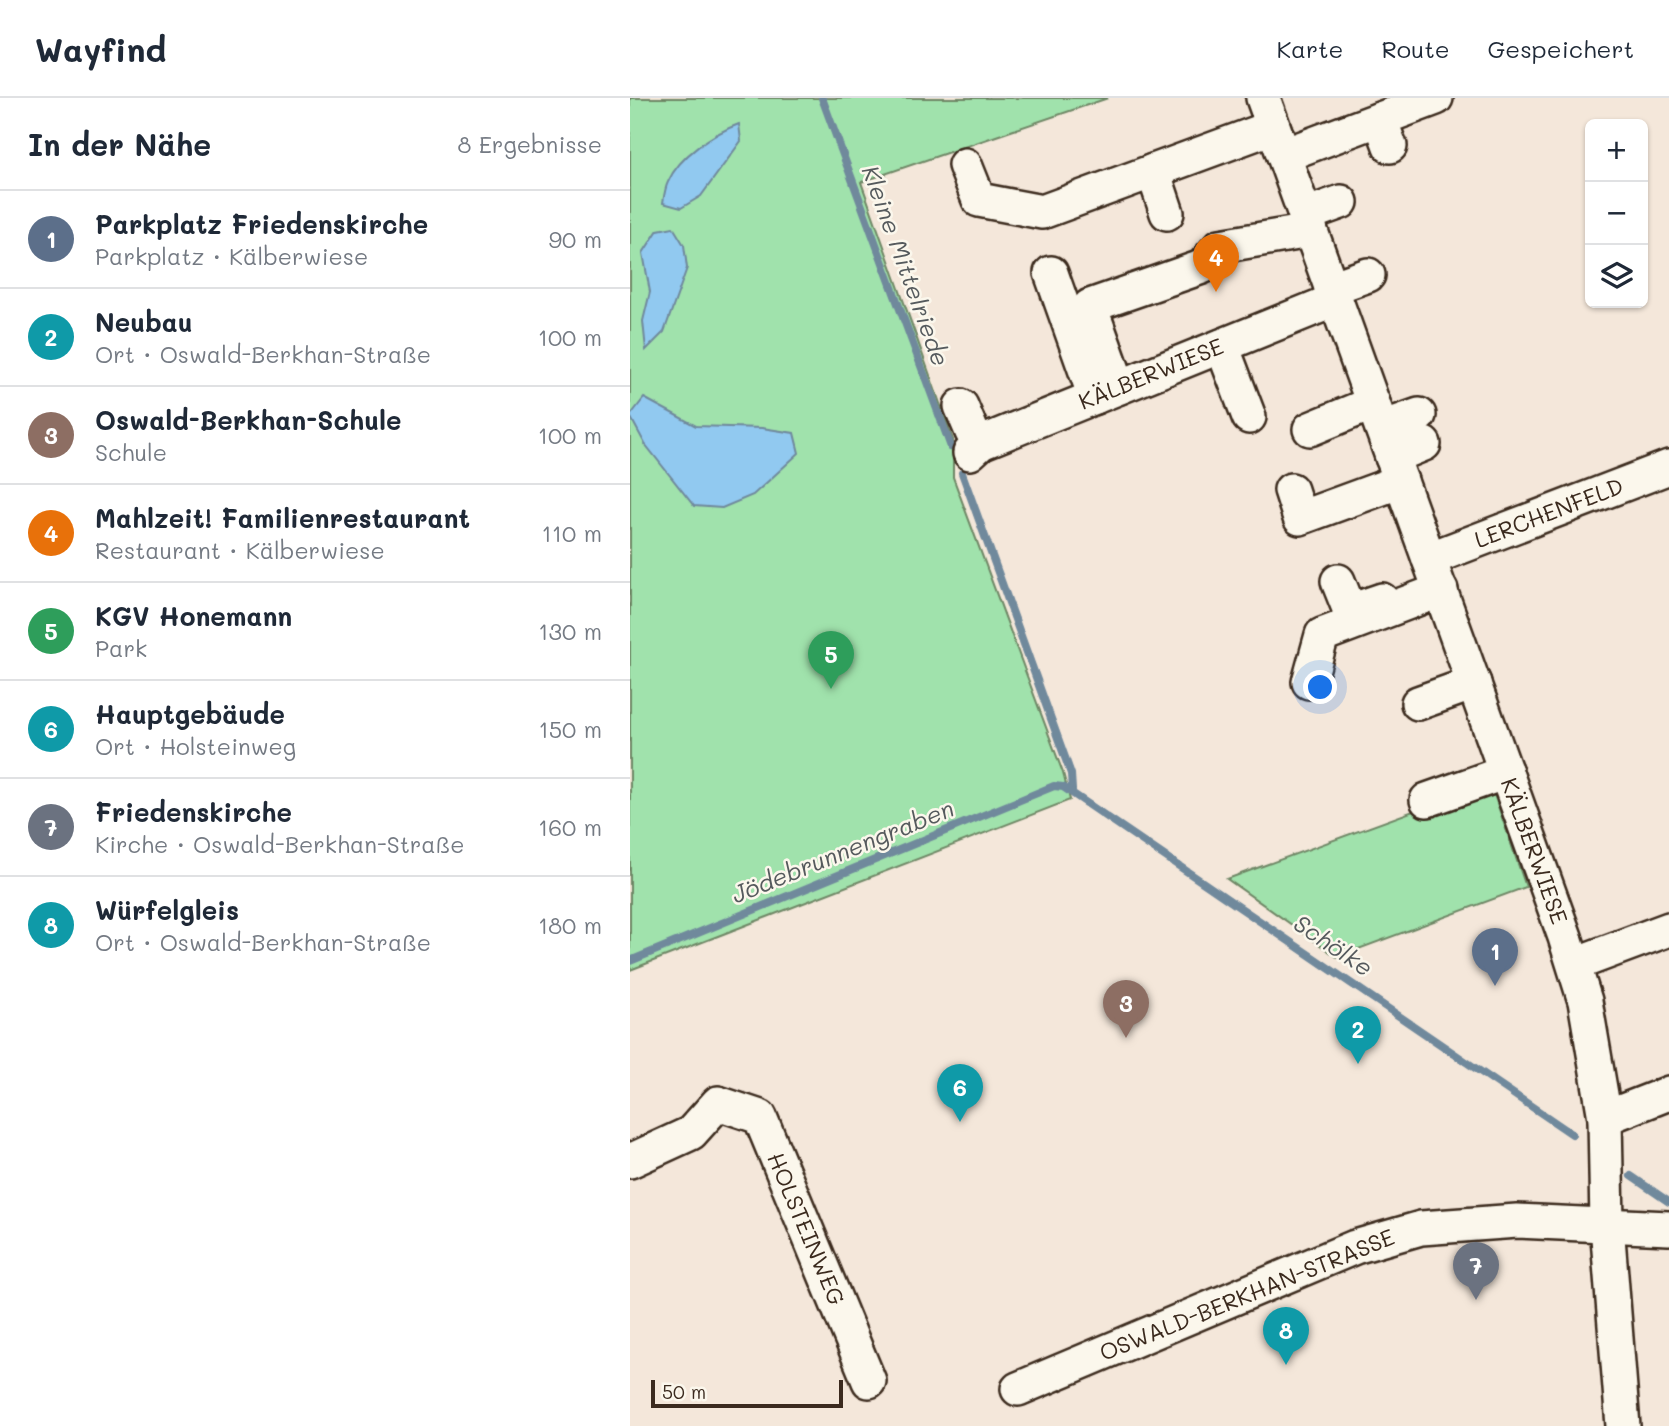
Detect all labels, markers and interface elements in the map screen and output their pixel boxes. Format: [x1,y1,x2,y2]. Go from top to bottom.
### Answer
text: Wayfind [35,27,166,70]
text: Karte [1276,33,1343,64]
text: Route [1381,33,1450,64]
text: Gespeichert [1488,33,1634,64]
map controls [1585,119,1648,308]
button: + [1585,119,1648,182]
text: In der Nähe [28,124,211,164]
text: 8 Ergebnisse [457,129,602,159]
water label: Kleine Mittelriede [856,161,957,370]
button: − [1585,182,1648,245]
text: Parkplatz Friedenskirche [95,207,428,241]
text: 1 [46,224,56,254]
text: 90 m [549,224,602,254]
pin: 4 [1193,234,1239,292]
text: Parkplatz · Kälberwiese [95,241,368,271]
button: layers [1585,245,1648,308]
text: Neubau [95,305,193,339]
text: 2 [45,322,57,352]
text: 100 m [538,322,602,352]
street label: KÄLBERWIESE [1074,330,1228,416]
text: Ort · Oswald-Berkhan-Straße [95,339,431,369]
text: Oswald-Berkhan-Schule [95,403,402,437]
text: 3 [44,420,58,450]
text: 100 m [538,420,602,450]
text: Schule [95,437,167,467]
street label: LERCHENFELD [1470,470,1627,554]
text: Mahlzeit! Familienrestaurant [95,501,470,535]
text: 4 [44,518,58,548]
text: 110 m [542,518,602,548]
text: Restaurant · Kälberwiese [95,535,385,565]
text: KGV Honemann [95,599,292,633]
text: 5 [44,616,58,646]
text: 130 m [538,616,602,646]
pin: 5 [808,631,854,689]
text: Park [95,633,147,663]
your location [1303,670,1337,704]
text: Hauptgebäude [95,697,285,731]
text: 6 [44,714,58,744]
text: 150 m [538,714,602,744]
text: Ort · Holsteinweg [95,731,296,761]
street label: KÄLBERWIESE [1495,773,1575,928]
water label: Jödebrunnengraben [727,792,958,909]
text: Friedenskirche [95,795,292,829]
text: 7 [45,812,57,842]
text: 160 m [538,812,602,842]
text: Kirche · Oswald-Berkhan-Straße [95,829,464,859]
text: Würfelgleis [95,893,239,927]
water label: Schölke [1288,907,1379,982]
text: 8 [44,910,58,940]
text: 180 m [538,910,602,940]
text: Ort · Oswald-Berkhan-Straße [95,927,431,957]
pin: 1 [1472,928,1518,986]
pin: 3 [1103,980,1149,1038]
pin: 2 [1335,1006,1381,1064]
pin: 6 [937,1064,983,1122]
street label: HOLSTEINWEG [761,1148,853,1310]
street label: OSWALD-BERKHAN-STRASSE [1095,1221,1399,1367]
pin: 7 [1453,1242,1499,1300]
pin: 8 [1263,1307,1309,1365]
scale bar [651,1377,844,1409]
text: 50 m [662,1379,706,1404]

